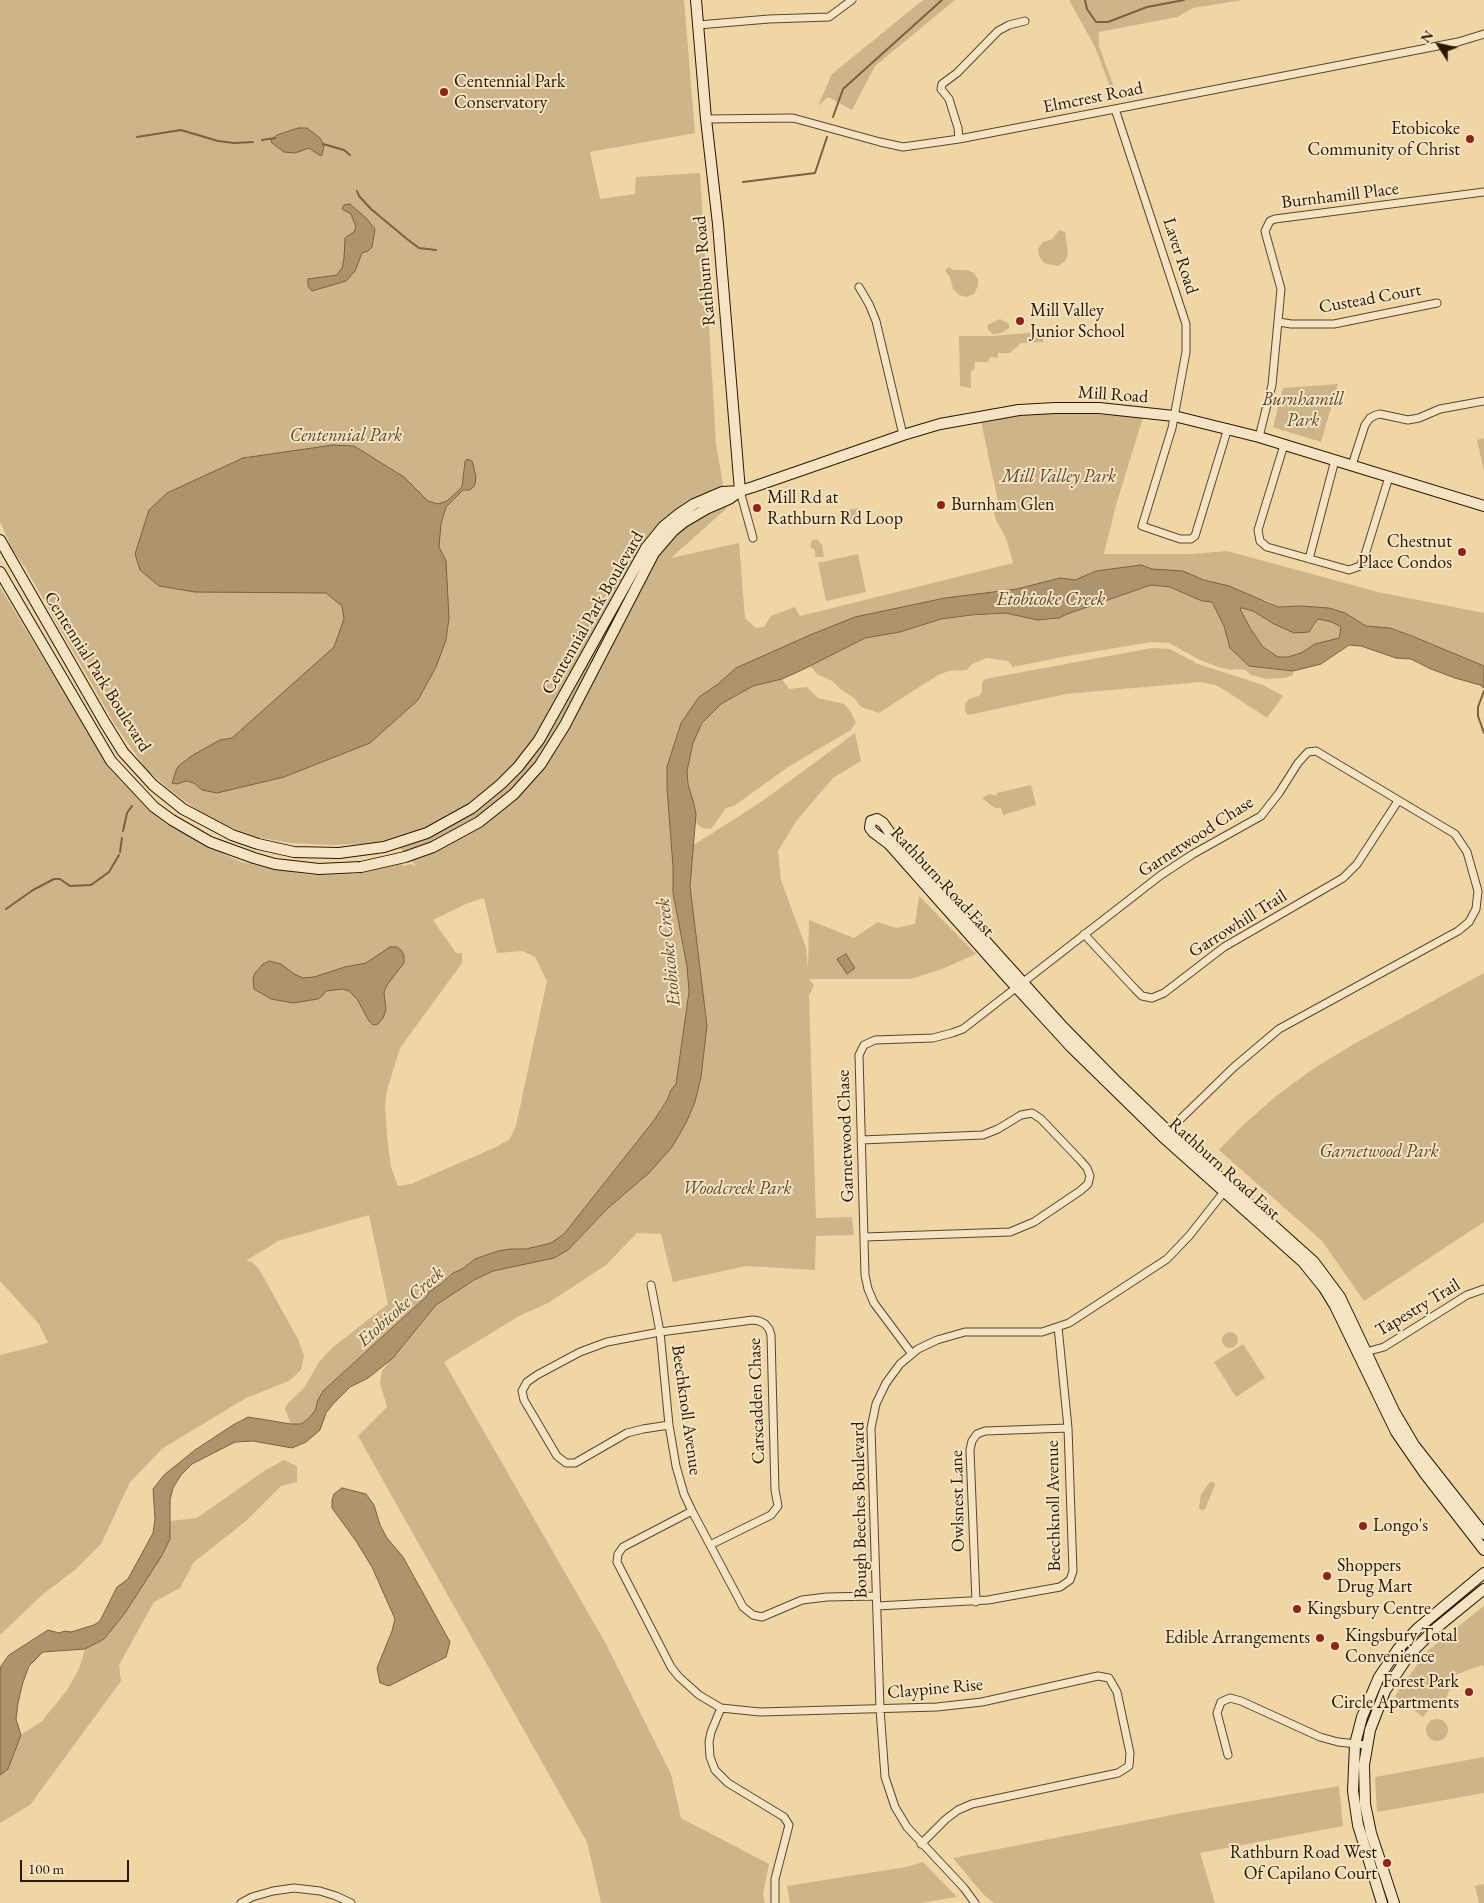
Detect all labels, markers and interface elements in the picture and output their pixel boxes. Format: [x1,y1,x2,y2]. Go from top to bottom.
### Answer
north arrow [1414,20,1464,70]
text: N [1416,27,1437,46]
place label: Centennial Park Conservatory [454,71,565,114]
street label: Elmcrest Road [1041,78,1145,118]
marker: Centennial Park Conservatory [438,86,450,98]
place label: Etobicoke Community of Christ [1308,118,1460,160]
marker: Etobicoke Community of Christ [1464,133,1476,145]
street label: Burnhamill Place [1280,178,1400,214]
street label: Rathburn Road [689,215,721,327]
street label: Laver Road [1158,215,1202,297]
street label: Custead Court [1317,279,1423,319]
place label: Mill Valley Junior School [1030,300,1125,342]
marker: Mill Valley Junior School [1014,315,1026,327]
street label: Mill Road [1077,382,1149,408]
park label: Burnhamill Park [1262,389,1344,432]
park label: Centennial Park [290,425,402,447]
park label: Mill Valley Park [1002,466,1116,488]
place label: Mill Rd at Rathburn Rd Loop [767,487,903,530]
place label: Burnham Glen [951,494,1055,516]
marker: Burnham Glen [935,499,947,511]
marker: Mill Rd at Rathburn Rd Loop [751,502,763,514]
street label: Centennial Park Boulevard [537,527,649,699]
place label: Chestnut Place Condos [1358,531,1452,574]
marker: Chestnut Place Condos [1456,546,1468,558]
street label: Centennial Park Boulevard [39,588,155,756]
water label: Etobicoke Creek [997,589,1105,611]
street label: Garnetwood Chase [1134,792,1258,882]
street label: Rathburn Road East [886,823,998,941]
street label: Garrowhill Trail [1185,885,1291,963]
water label: Etobicoke Creek [652,897,686,1007]
street label: Garnetwood Chase [833,1069,859,1203]
street label: Rathburn Road East [1164,1113,1284,1225]
park label: Garnetwood Park [1319,1141,1439,1163]
park label: Woodcreek Park [682,1178,792,1200]
water label: Etobicoke Creek [353,1262,449,1352]
street label: Tapestry Trail [1372,1274,1464,1342]
street label: Carscadden Chase [744,1337,770,1465]
street label: Beechknoll Avenue [666,1343,706,1477]
street label: Bough Beeches Boulevard [848,1421,872,1599]
street label: Beechknoll Avenue [1042,1440,1066,1572]
street label: Owlsnest Lane [946,1450,970,1552]
place label: Longo's [1373,1515,1428,1537]
marker: Longo's [1357,1520,1369,1532]
place label: Shoppers Drug Mart [1337,1555,1412,1598]
marker: Shoppers Drug Mart [1321,1570,1333,1582]
place label: Kingsbury Centre [1307,1598,1431,1620]
marker: Kingsbury Centre [1291,1603,1303,1615]
place label: Kingsbury Total Convenience [1345,1625,1457,1668]
place label: Edible Arrangements [1165,1627,1310,1649]
marker: Edible Arrangements [1314,1632,1326,1644]
marker: Kingsbury Total Convenience [1329,1640,1341,1652]
place label: Forest Park Circle Apartments [1331,1671,1459,1714]
street label: Claypine Rise [886,1674,984,1704]
marker: Forest Park Circle Apartments [1463,1686,1475,1698]
place label: Rathburn Road West Of Capilano Court [1230,1842,1377,1885]
scale bar [22,1850,131,1882]
marker: Rathburn Road West Of Capilano Court [1381,1857,1393,1869]
text: 100 m [28,1859,64,1878]

